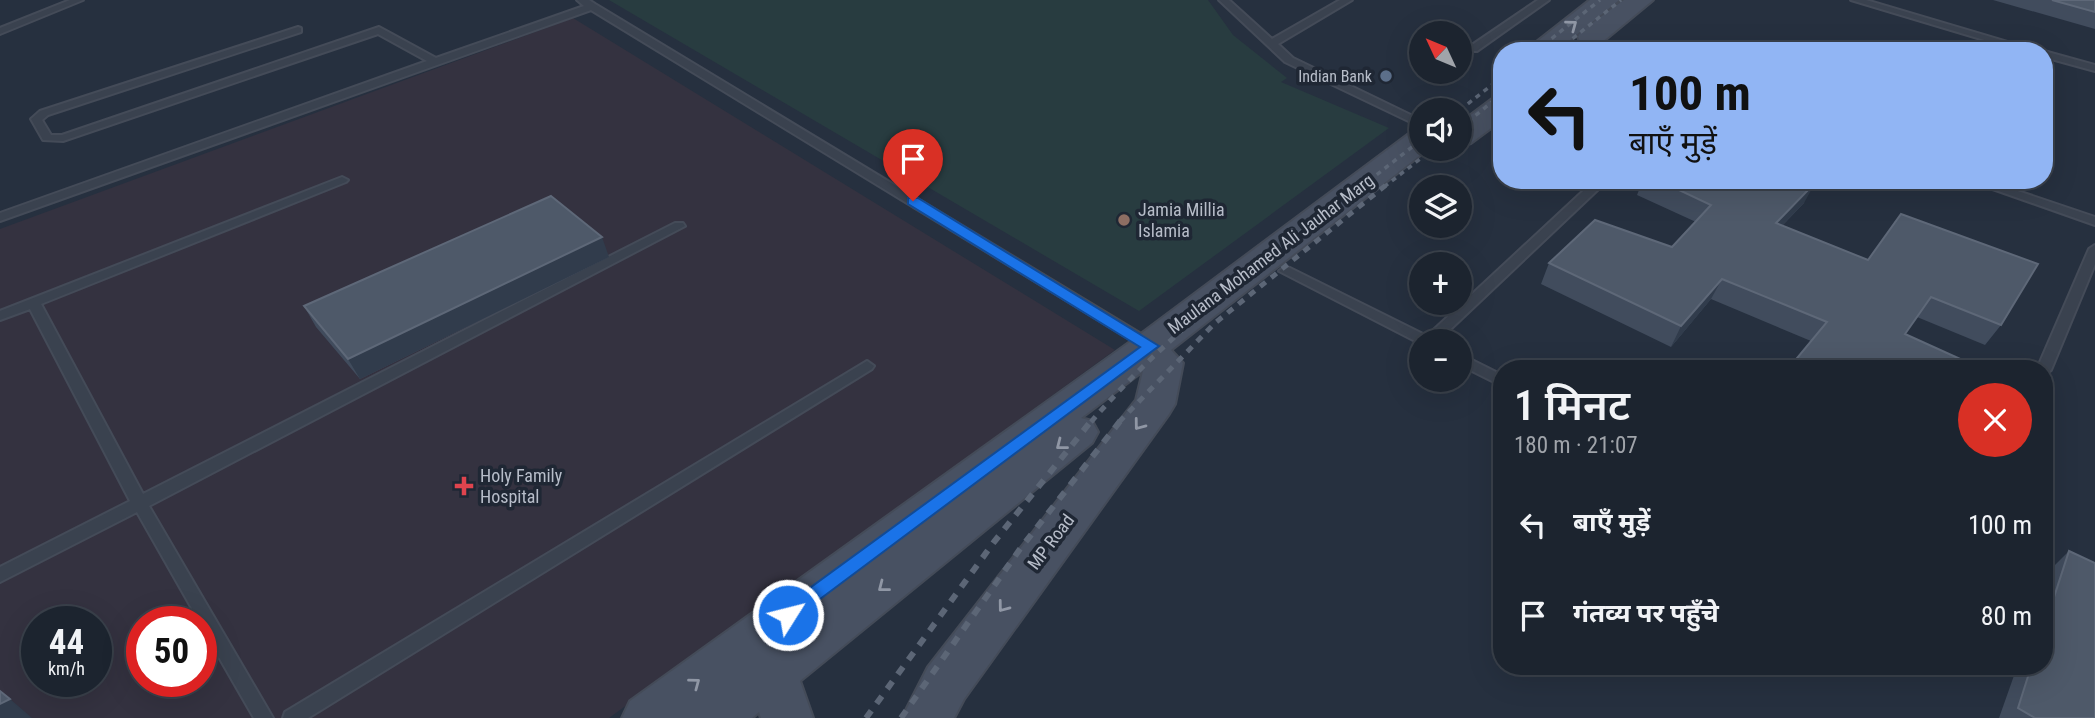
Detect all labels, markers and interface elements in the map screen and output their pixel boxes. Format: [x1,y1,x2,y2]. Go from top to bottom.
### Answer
north arrow [1409,21,1472,84]
map controls [1409,21,1472,392]
one-way arrow [1565,21,1577,34]
text: 100 m [1629,65,1751,122]
place label: Indian Bank [1298,67,1373,86]
marker: Indian Bank [1378,68,1394,84]
icon: left [1514,70,1605,161]
button: sound [1409,98,1472,161]
text: बाएँ मुड़ें [1629,124,1717,162]
pin [883,129,943,201]
icon: arrive [894,140,932,178]
street label: Maulana Mohamed Ali Jauhar Marg [1164,169,1378,338]
button: layers [1409,175,1472,238]
place label: Jamia Millia Islamia [1138,199,1225,241]
marker: Jamia Millia Islamia [1116,212,1132,228]
button: + [1409,252,1472,315]
button: − [1409,329,1472,392]
text: 1 मिनट [1514,381,1630,430]
button: close [1958,383,2032,457]
one-way arrow [1135,417,1148,430]
text: 180 m · 21:07 [1514,432,1638,459]
one-way arrow [1056,437,1069,449]
place label: Holy Family Hospital [480,465,563,507]
marker: Holy Family Hospital [454,476,474,496]
icon: left [1514,506,1552,544]
text: बाएँ मुड़ें [1573,507,1650,537]
street label: MP Road [1023,510,1078,574]
text: 100 m [1968,510,2032,540]
position arrow [751,578,825,652]
one-way arrow [878,578,890,591]
icon: arrive [1514,597,1552,635]
text: गंतव्य पर पहुँचे [1573,598,1719,628]
one-way arrow [998,599,1011,612]
text: 80 m [1981,601,2032,631]
speed limit sign: 50 [126,606,217,697]
text: 44 [49,622,84,663]
text: km/h [48,658,85,679]
one-way arrow [688,678,700,691]

